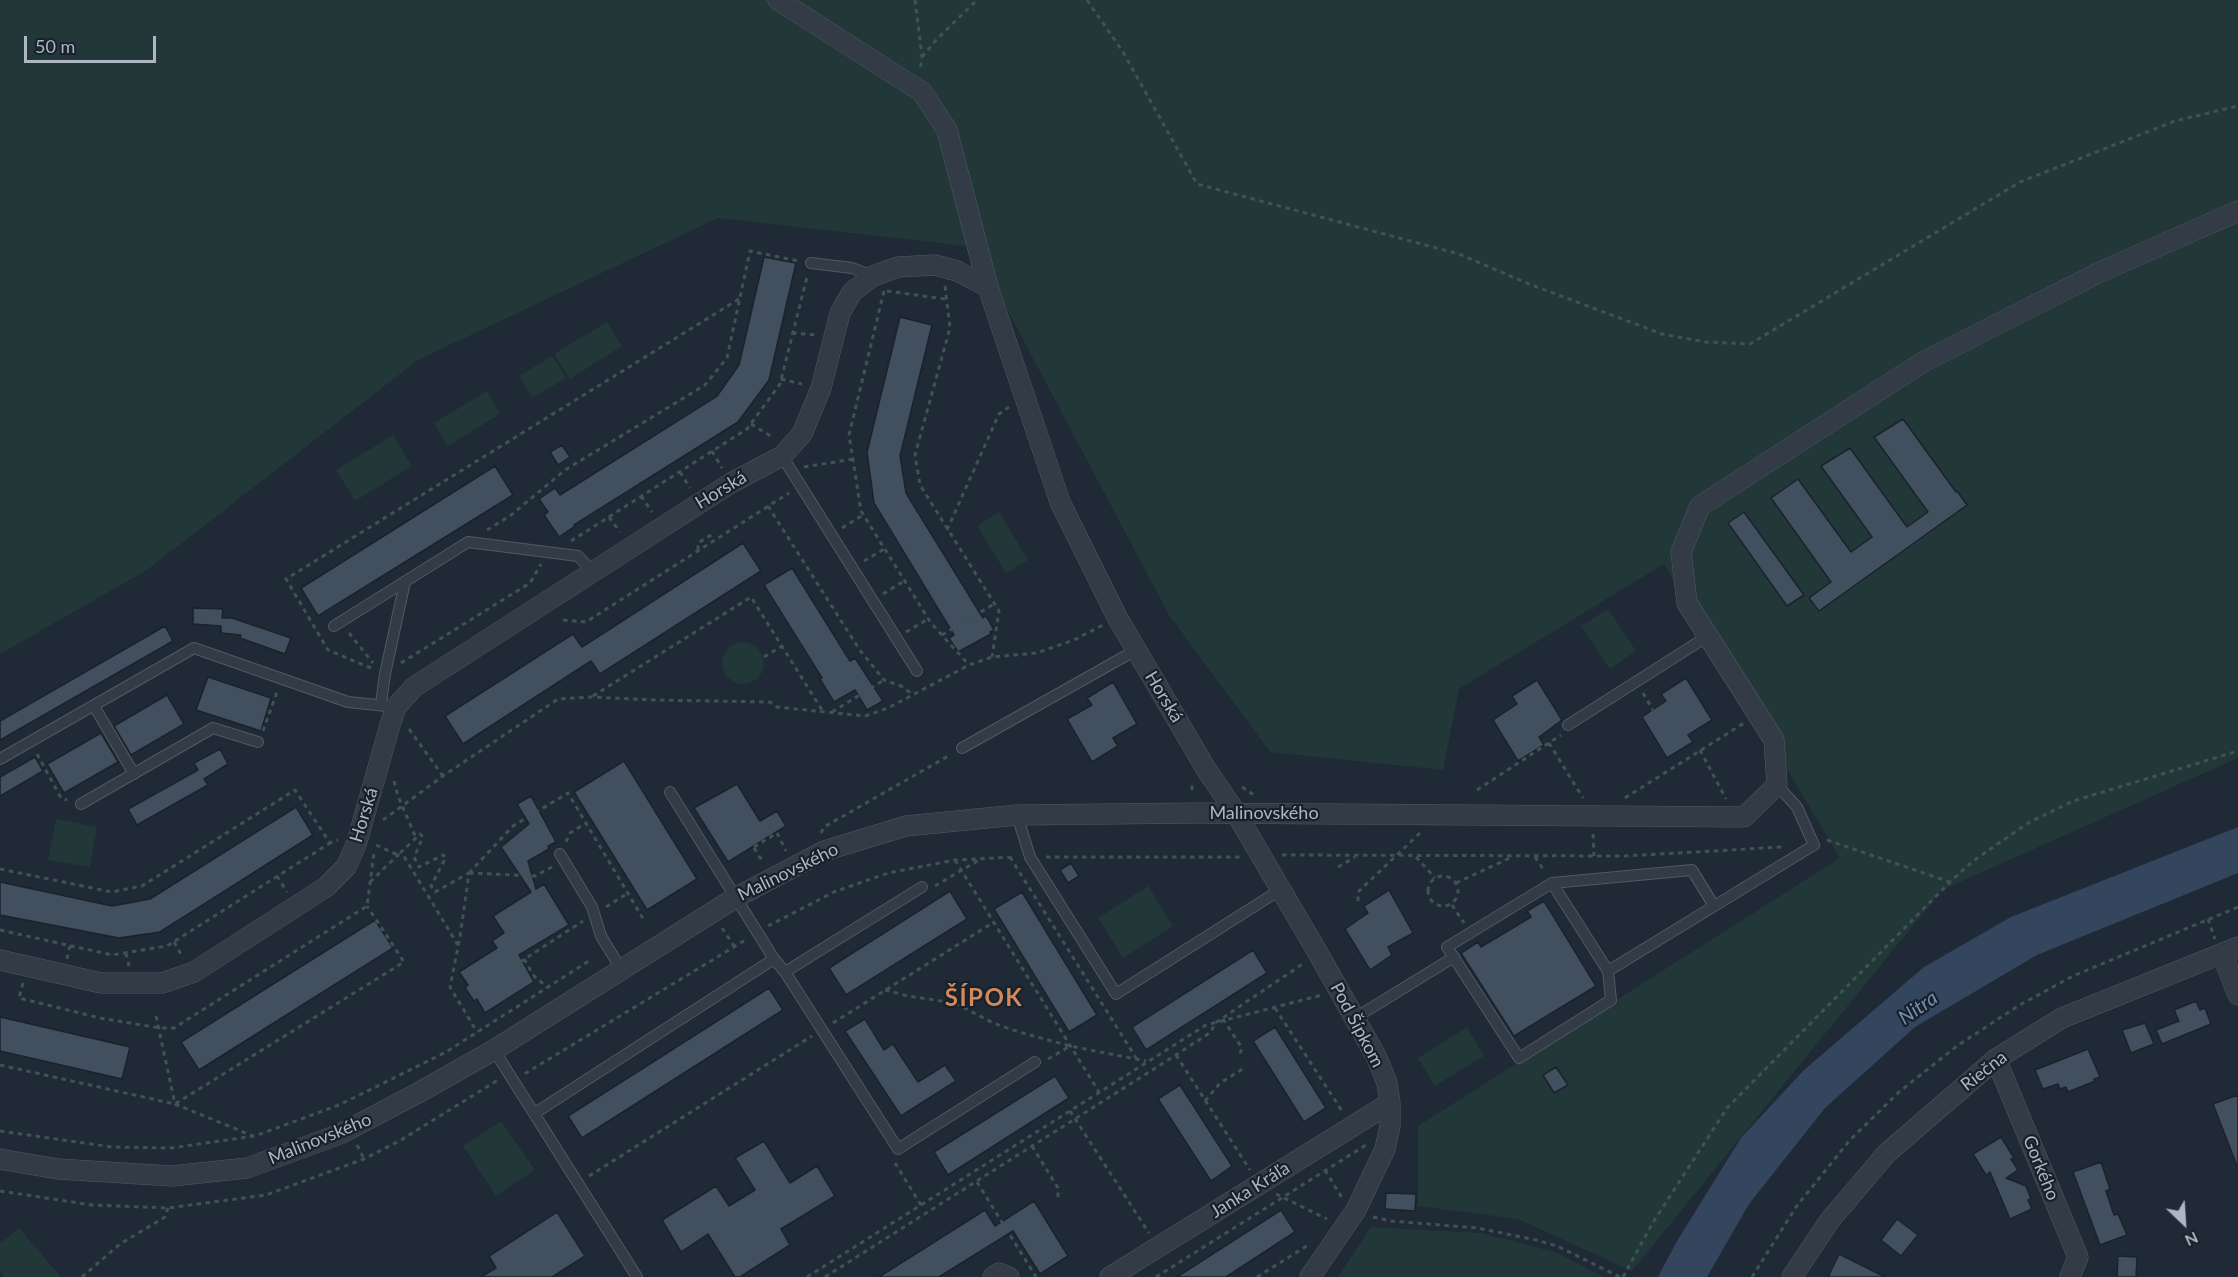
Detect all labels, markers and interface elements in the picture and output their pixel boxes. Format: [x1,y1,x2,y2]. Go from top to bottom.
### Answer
scale bar [27,24,159,62]
text: 50 m [35,35,75,57]
street label: Horská [691,466,751,514]
street label: Horská [1140,667,1188,727]
street label: Horská [345,785,383,845]
street label: Malinovského [1209,802,1319,824]
street label: Malinovského [734,838,842,906]
street label: Pod Šípkom [1326,979,1388,1071]
district label: ŠÍPOK [945,984,1023,1012]
water label: Nitra [1894,986,1942,1030]
street label: Riečna [1957,1046,2011,1096]
street label: Malinovského [265,1109,375,1169]
street label: Gorkého [2018,1132,2064,1204]
street label: Janka Kráľa [1206,1157,1294,1223]
north arrow [2154,1193,2214,1253]
text: N [2182,1229,2201,1251]

